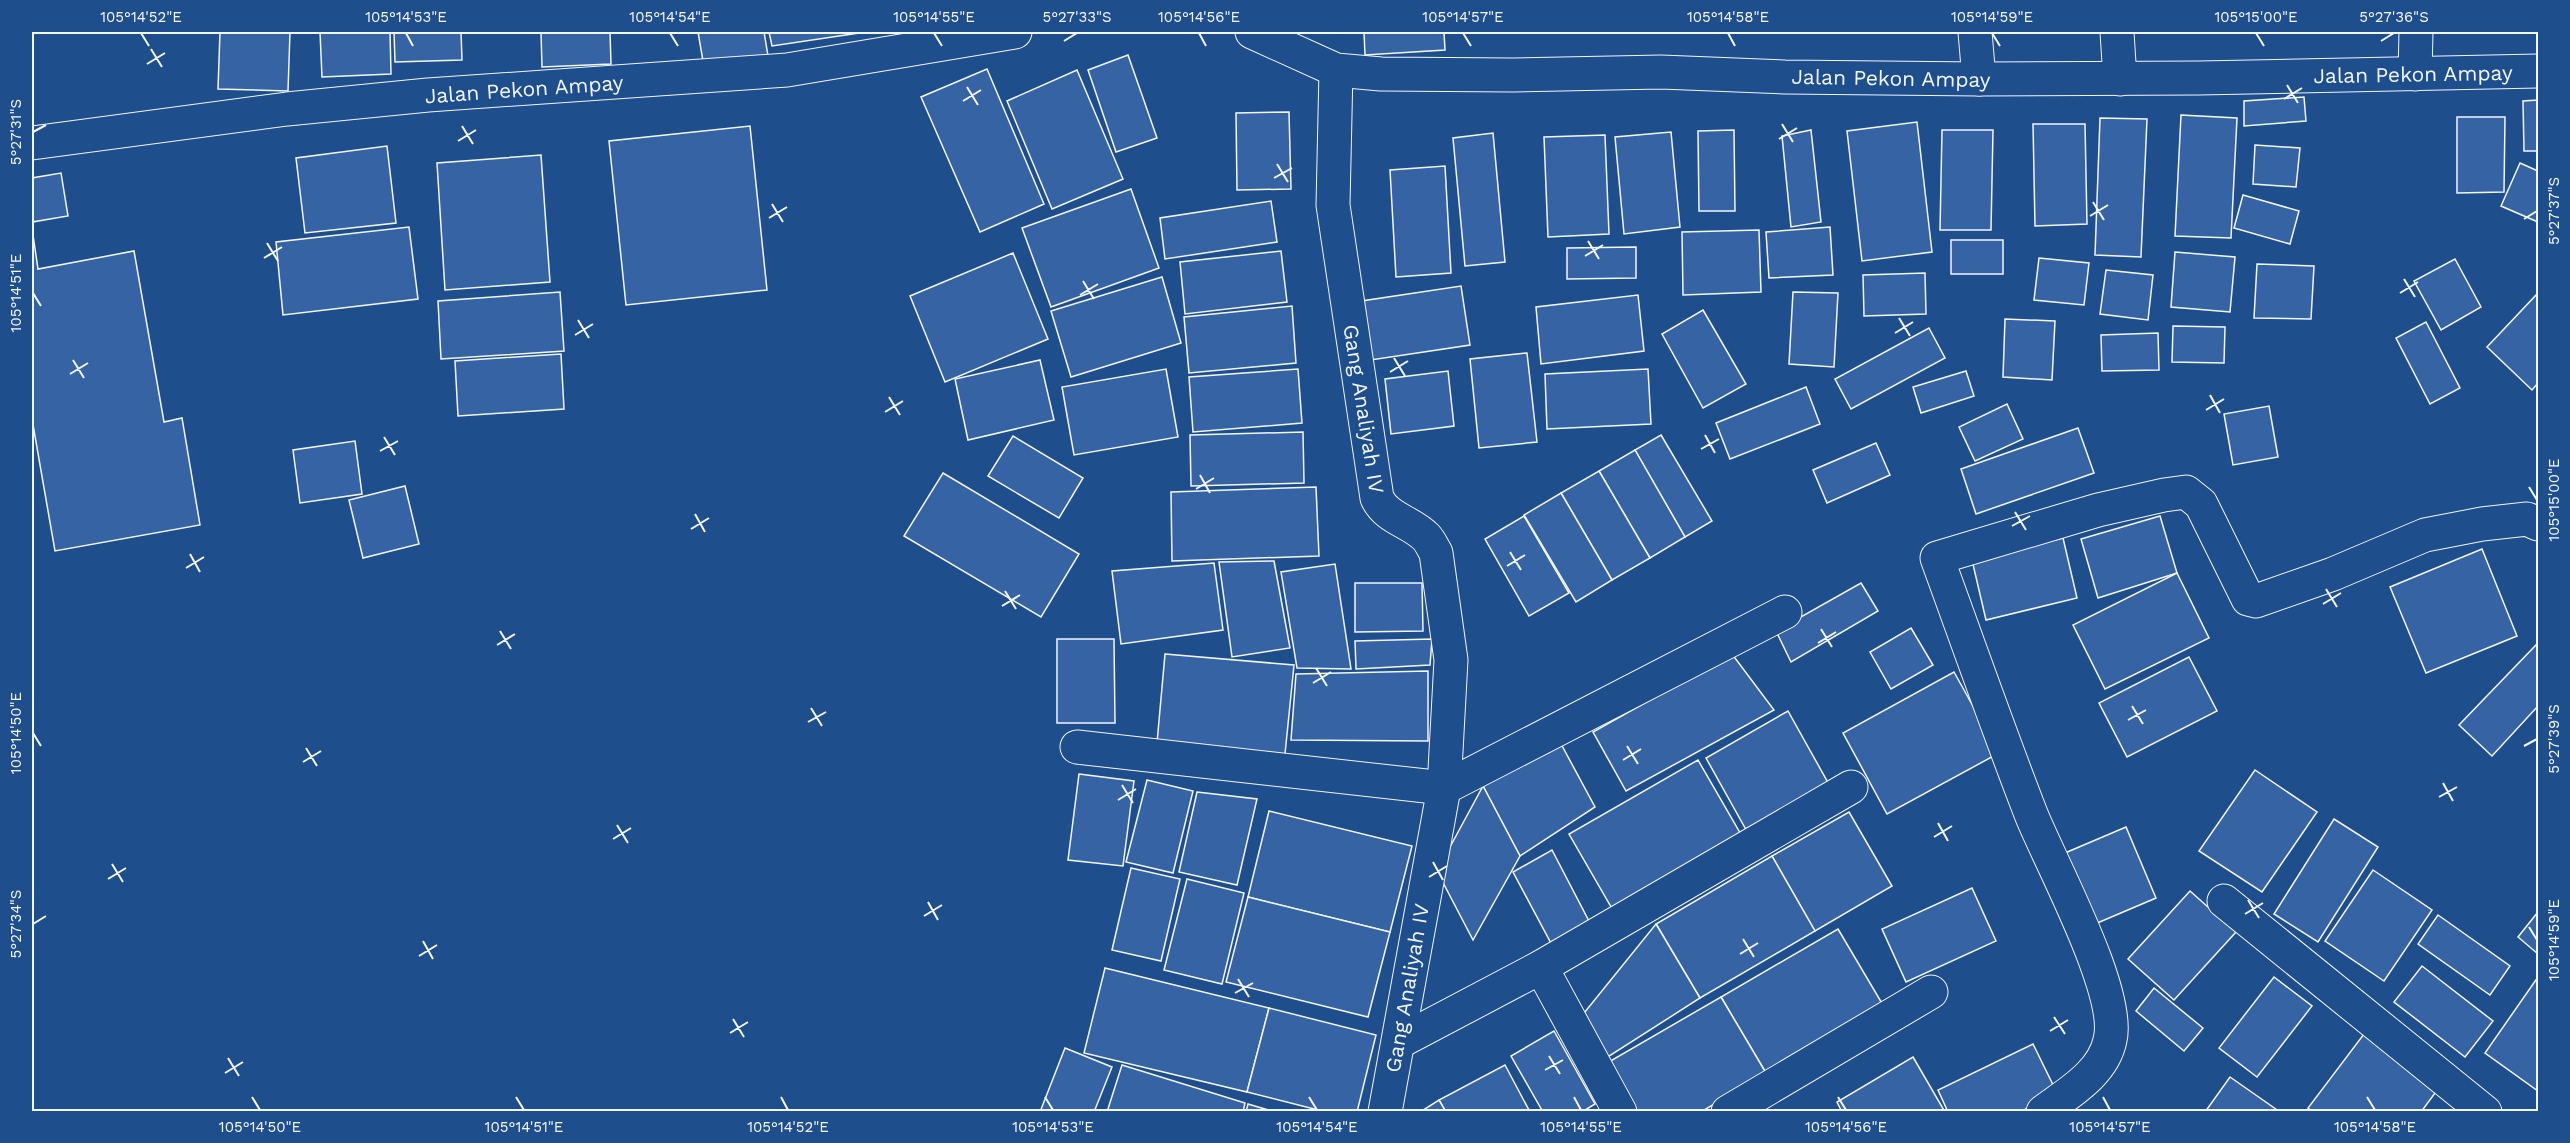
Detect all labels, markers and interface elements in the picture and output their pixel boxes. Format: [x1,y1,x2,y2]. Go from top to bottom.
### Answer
text: 105°14'52"E [100,8,182,26]
text: 105°14'53"E [365,8,447,26]
text: 105°14'54"E [629,8,711,26]
text: 105°14'55"E [893,8,975,26]
text: 5°27'33"S [1042,8,1112,26]
text: 105°14'56"E [1158,8,1240,26]
text: 105°14'57"E [1422,8,1504,26]
text: 105°14'58"E [1687,8,1769,26]
text: 105°14'59"E [1951,8,2033,26]
text: 105°15'00"E [2214,8,2298,26]
text: 5°27'36"S [2359,8,2429,26]
street label: Jalan Pekon Ampay [2313,60,2513,88]
street label: Jalan Pekon Ampay [1791,64,1991,92]
street label: Jalan Pekon Ampay [424,70,624,108]
text: 5°27'31"S [7,99,25,165]
text: 5°27'37"S [2545,177,2563,245]
text: 105°14'51"E [7,254,25,332]
street label: Gang Analiyah IV [1338,323,1390,496]
text: 105°15'00"E [2545,458,2563,542]
text: 105°14'50"E [7,692,25,774]
text: 5°27'39"S [2545,704,2563,774]
text: 5°27'34"S [7,890,25,958]
text: 105°14'59"E [2545,899,2563,981]
street label: Gang Analiyah IV [1380,901,1434,1074]
text: 105°14'50"E [219,1118,301,1136]
text: 105°14'51"E [485,1118,563,1136]
text: 105°14'52"E [747,1118,829,1136]
text: 105°14'53"E [1012,1118,1094,1136]
text: 105°14'54"E [1276,1118,1358,1136]
text: 105°14'55"E [1540,1118,1622,1136]
text: 105°14'56"E [1805,1118,1887,1136]
text: 105°14'57"E [2069,1118,2151,1136]
text: 105°14'58"E [2334,1118,2416,1136]

